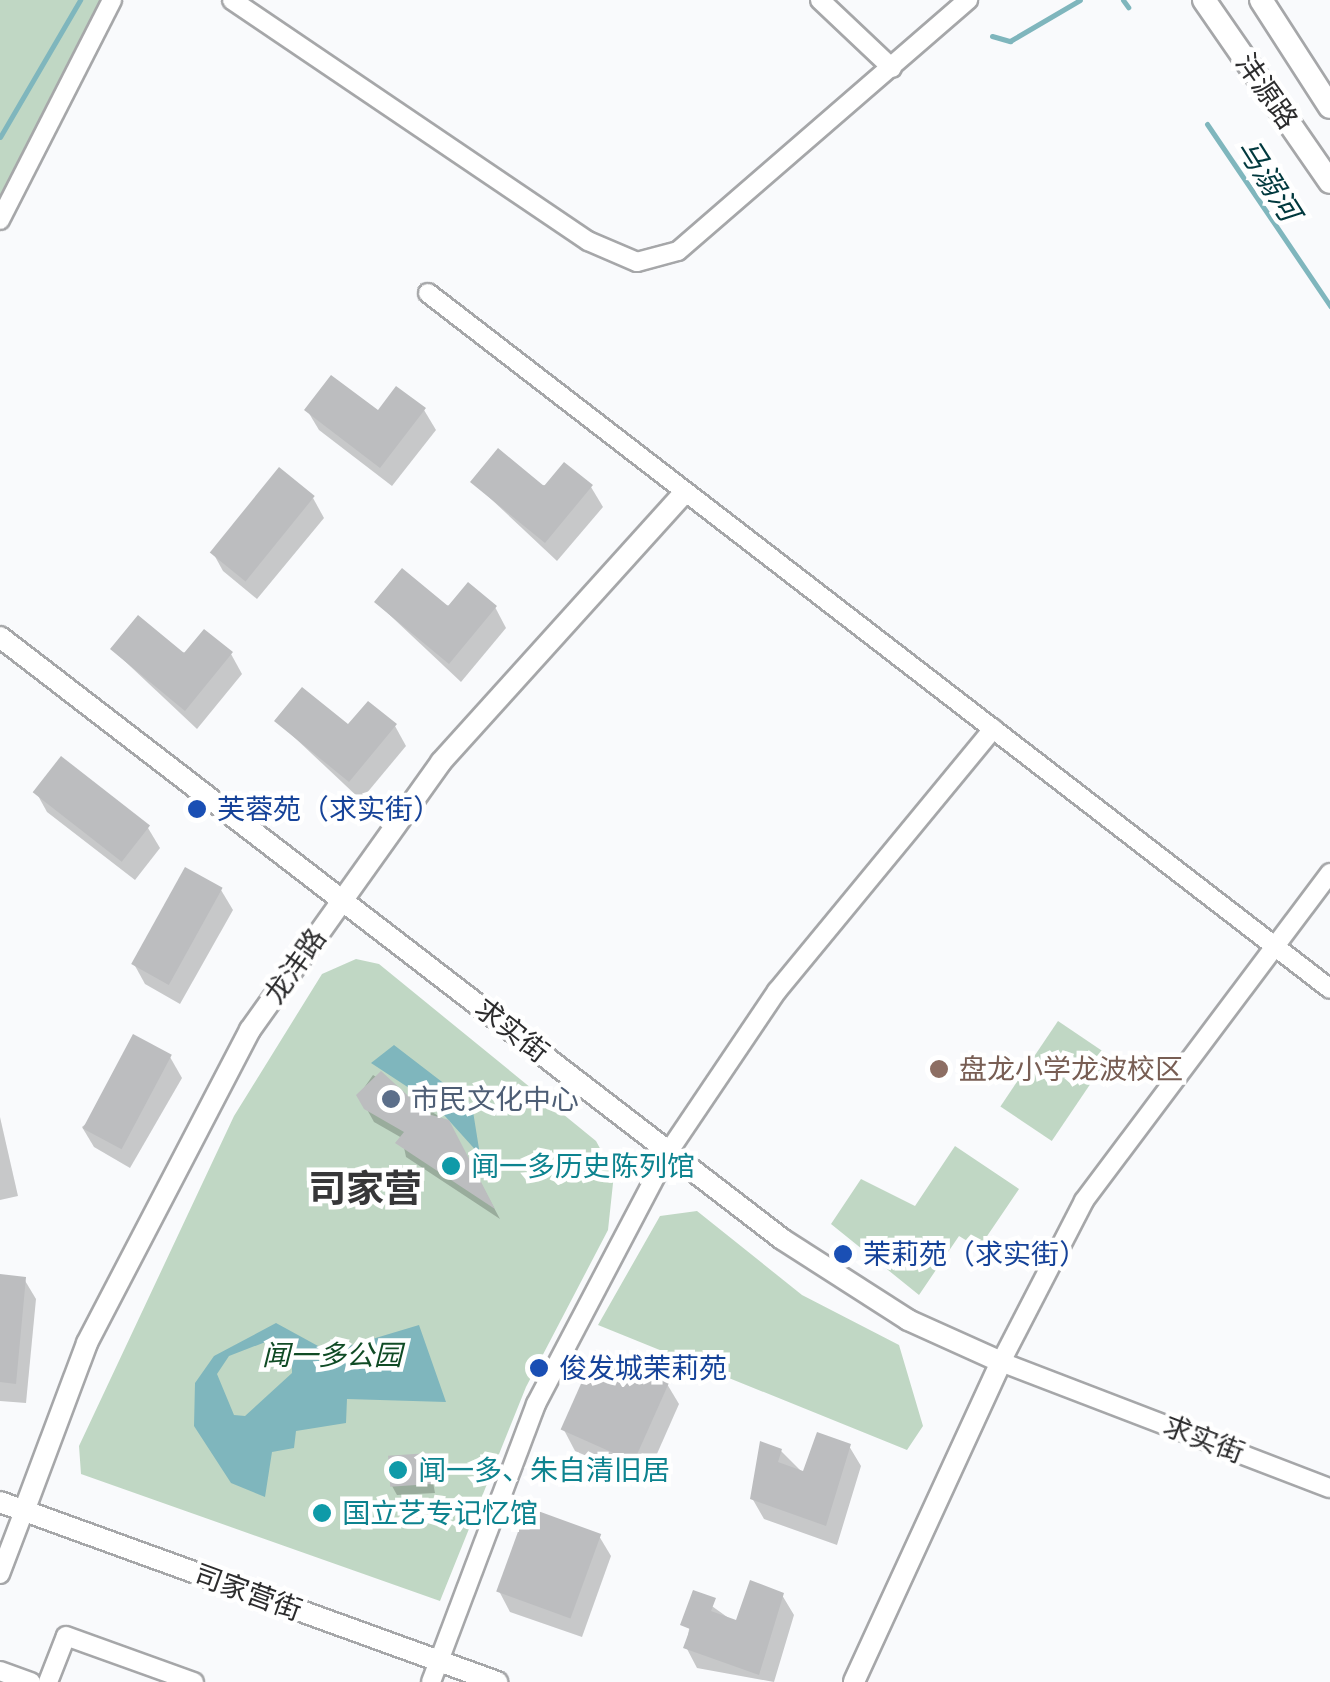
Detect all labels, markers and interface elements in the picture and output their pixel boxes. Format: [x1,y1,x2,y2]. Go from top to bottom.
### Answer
street label: 沣源路 [1229,47,1305,135]
water label: 马溺河 [1229,132,1307,228]
place label: 芙蓉苑（求实街） [217,792,441,826]
marker: 芙蓉苑（求实街） [186,798,208,820]
street label: 龙沣路 [257,922,333,1010]
street label: 求实街 [469,991,555,1069]
place label: 盘龙小学龙波校区 [959,1052,1183,1086]
marker: 盘龙小学龙波校区 [928,1058,950,1080]
place label: 市民文化中心 [411,1082,579,1116]
marker: 市民文化中心 [380,1088,402,1110]
place label: 闻一多历史陈列馆 [471,1149,695,1183]
marker: 闻一多历史陈列馆 [440,1155,462,1177]
district label: 司家营 [308,1167,422,1213]
place label: 茉莉苑（求实街） [863,1237,1087,1271]
marker: 茉莉苑（求实街） [832,1243,854,1265]
park label: 闻一多公园 [262,1338,402,1372]
place label: 俊发城茉莉苑 [559,1351,727,1385]
marker: 俊发城茉莉苑 [528,1357,550,1379]
street label: 求实街 [1159,1408,1249,1470]
place label: 闻一多、朱自清旧居 [418,1453,670,1487]
marker: 闻一多、朱自清旧居 [387,1459,409,1481]
place label: 国立艺专记忆馆 [342,1496,538,1530]
marker: 国立艺专记忆馆 [311,1502,333,1524]
street label: 司家营街 [190,1557,306,1627]

